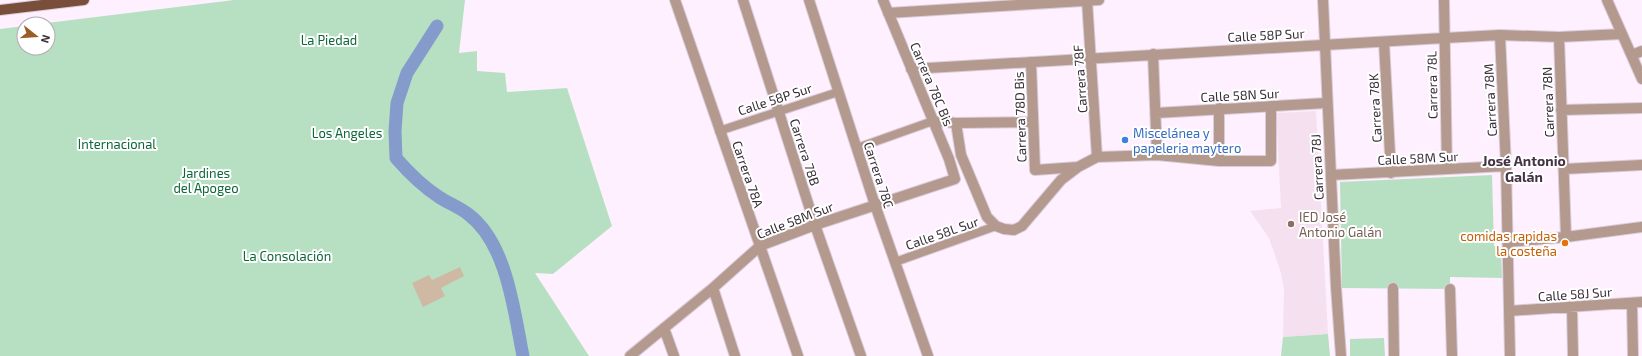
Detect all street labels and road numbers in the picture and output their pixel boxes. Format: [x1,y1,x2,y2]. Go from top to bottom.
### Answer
street label: Calle 58P Sur [1227,25,1305,45]
street label: Carrera 78C Bis [907,40,957,128]
street label: Carrera 78F [1070,44,1090,114]
street label: Carrera 78L [1423,50,1441,119]
street label: Carrera 78M [1480,63,1500,137]
street label: Carrera 78N [1539,66,1557,138]
street label: Carrera 78D Bis [1010,71,1030,163]
street label: Carrera 78K [1365,73,1385,143]
street label: Calle 58P Sur [736,79,814,119]
street label: Calle 58N Sur [1200,85,1280,105]
street label: Carrera 78B [787,116,823,188]
street label: Carrera 78J [1307,134,1327,200]
street label: Carrera 78A [729,138,767,210]
street label: Carrera 78C [861,140,897,210]
street label: Calle 58M Sur [1377,148,1459,168]
street label: Calle 58M Sur [754,198,836,242]
street label: Calle 58L Sur [903,213,981,253]
street label: Calle 58J Sur [1537,283,1613,305]

